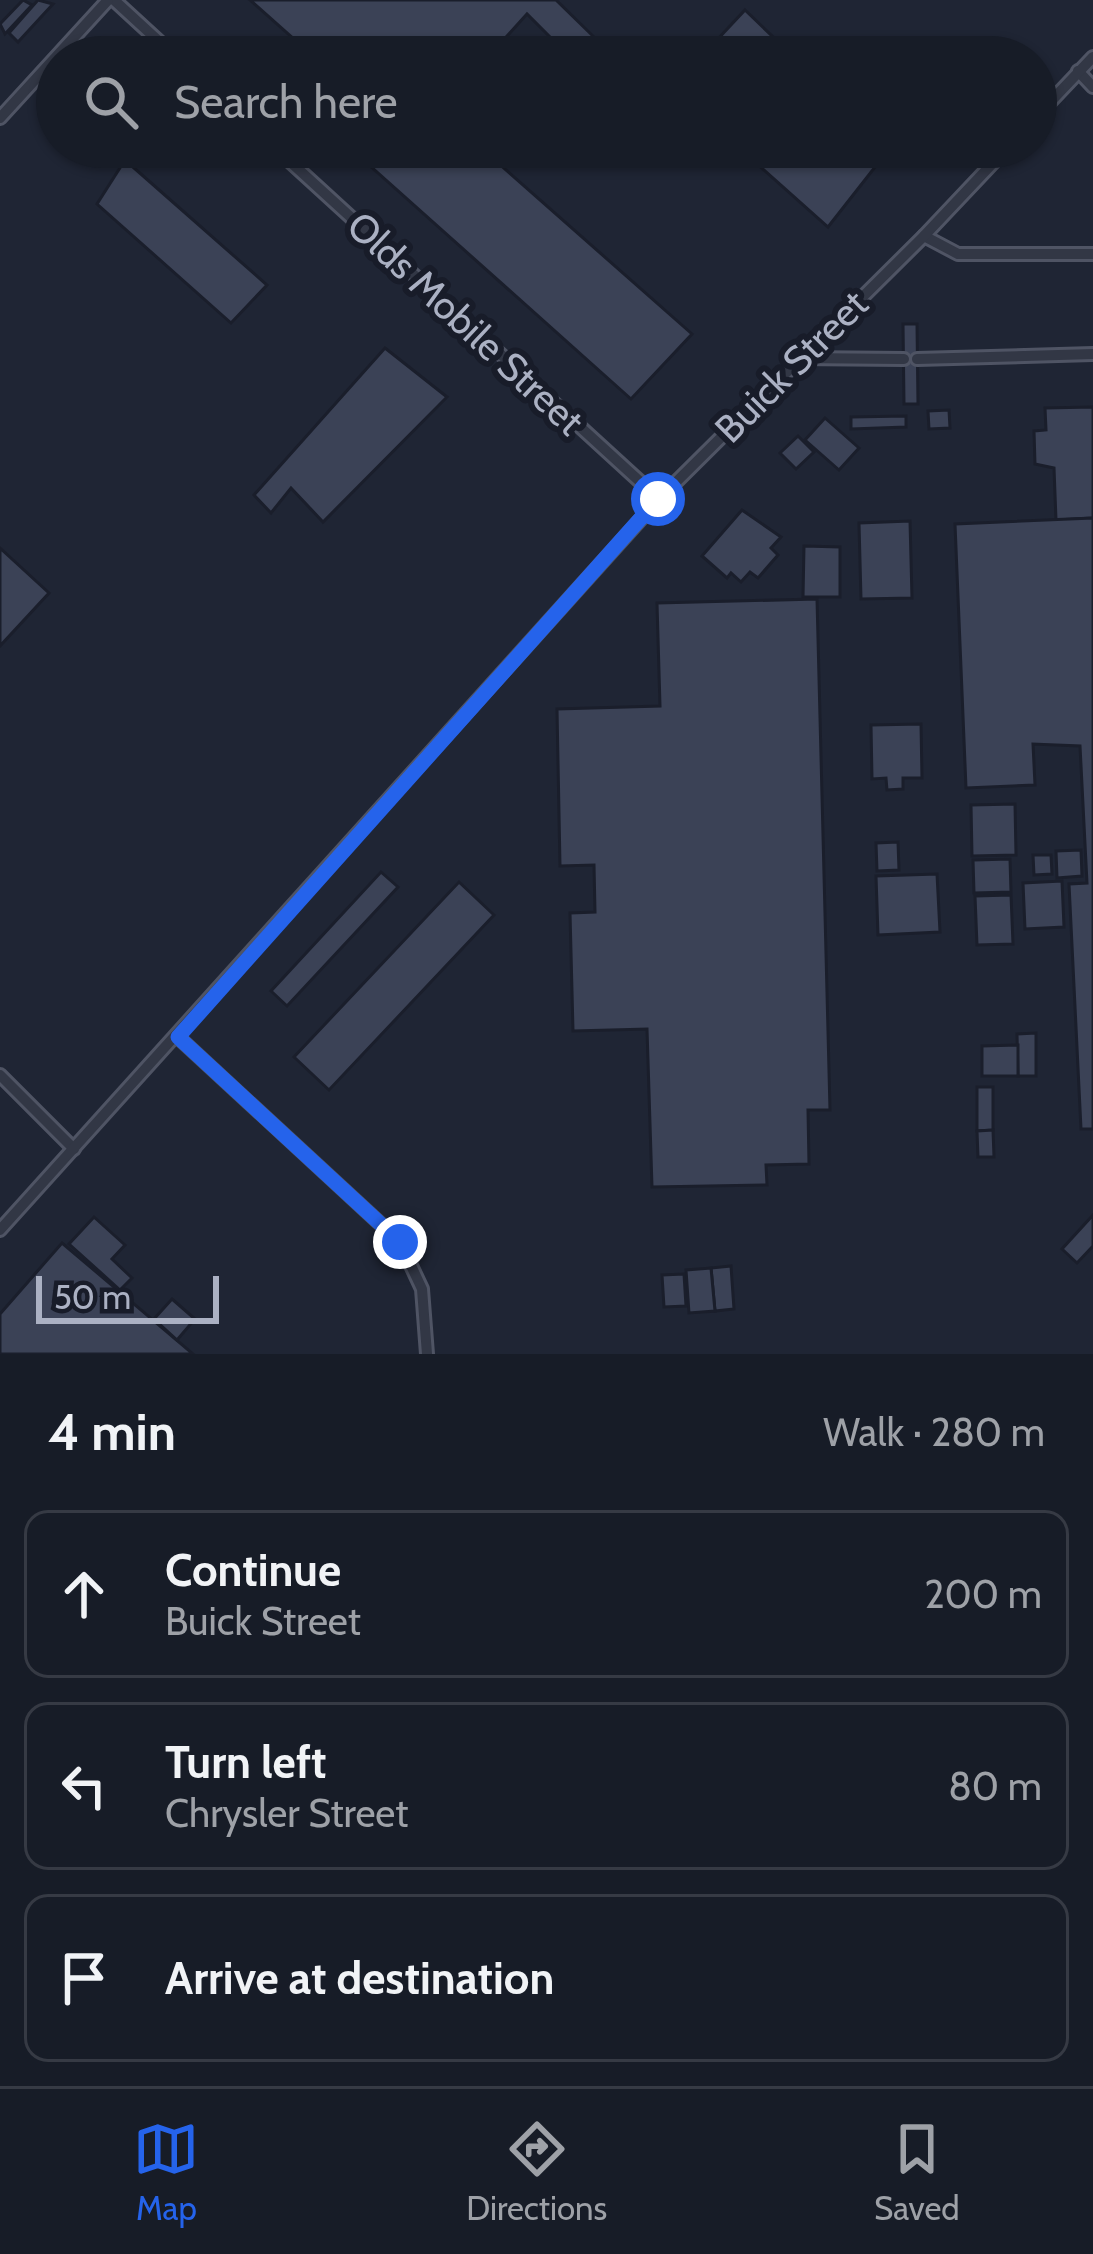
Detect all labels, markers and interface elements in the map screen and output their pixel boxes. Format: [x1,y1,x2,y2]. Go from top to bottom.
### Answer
search box [36,36,1057,168]
icon: search [78,69,144,135]
text: Search here [174,75,398,129]
street label: Olds Mobile Street [338,201,594,445]
street label: Buick Street [705,280,877,452]
route start [631,472,685,526]
route end [373,1215,427,1269]
scale bar [36,1270,219,1323]
text: 50 m [54,1277,131,1317]
text: 4 min [48,1401,176,1463]
text: Walk · 280 m [823,1408,1045,1456]
text: Continue [165,1543,341,1597]
icon: ahead [51,1561,117,1627]
text: 200 m [924,1570,1042,1618]
text: Buick Street [165,1597,361,1645]
text: Turn left [165,1735,327,1789]
icon: left [51,1753,117,1819]
text: 80 m [948,1762,1042,1810]
text: Chrysler Street [165,1789,408,1837]
icon: arrive [51,1945,117,2011]
text: Arrive at destination [165,1951,554,2005]
tab: Map [133,2116,199,2228]
tab: Directions [466,2116,607,2228]
tab: Saved [874,2116,960,2228]

